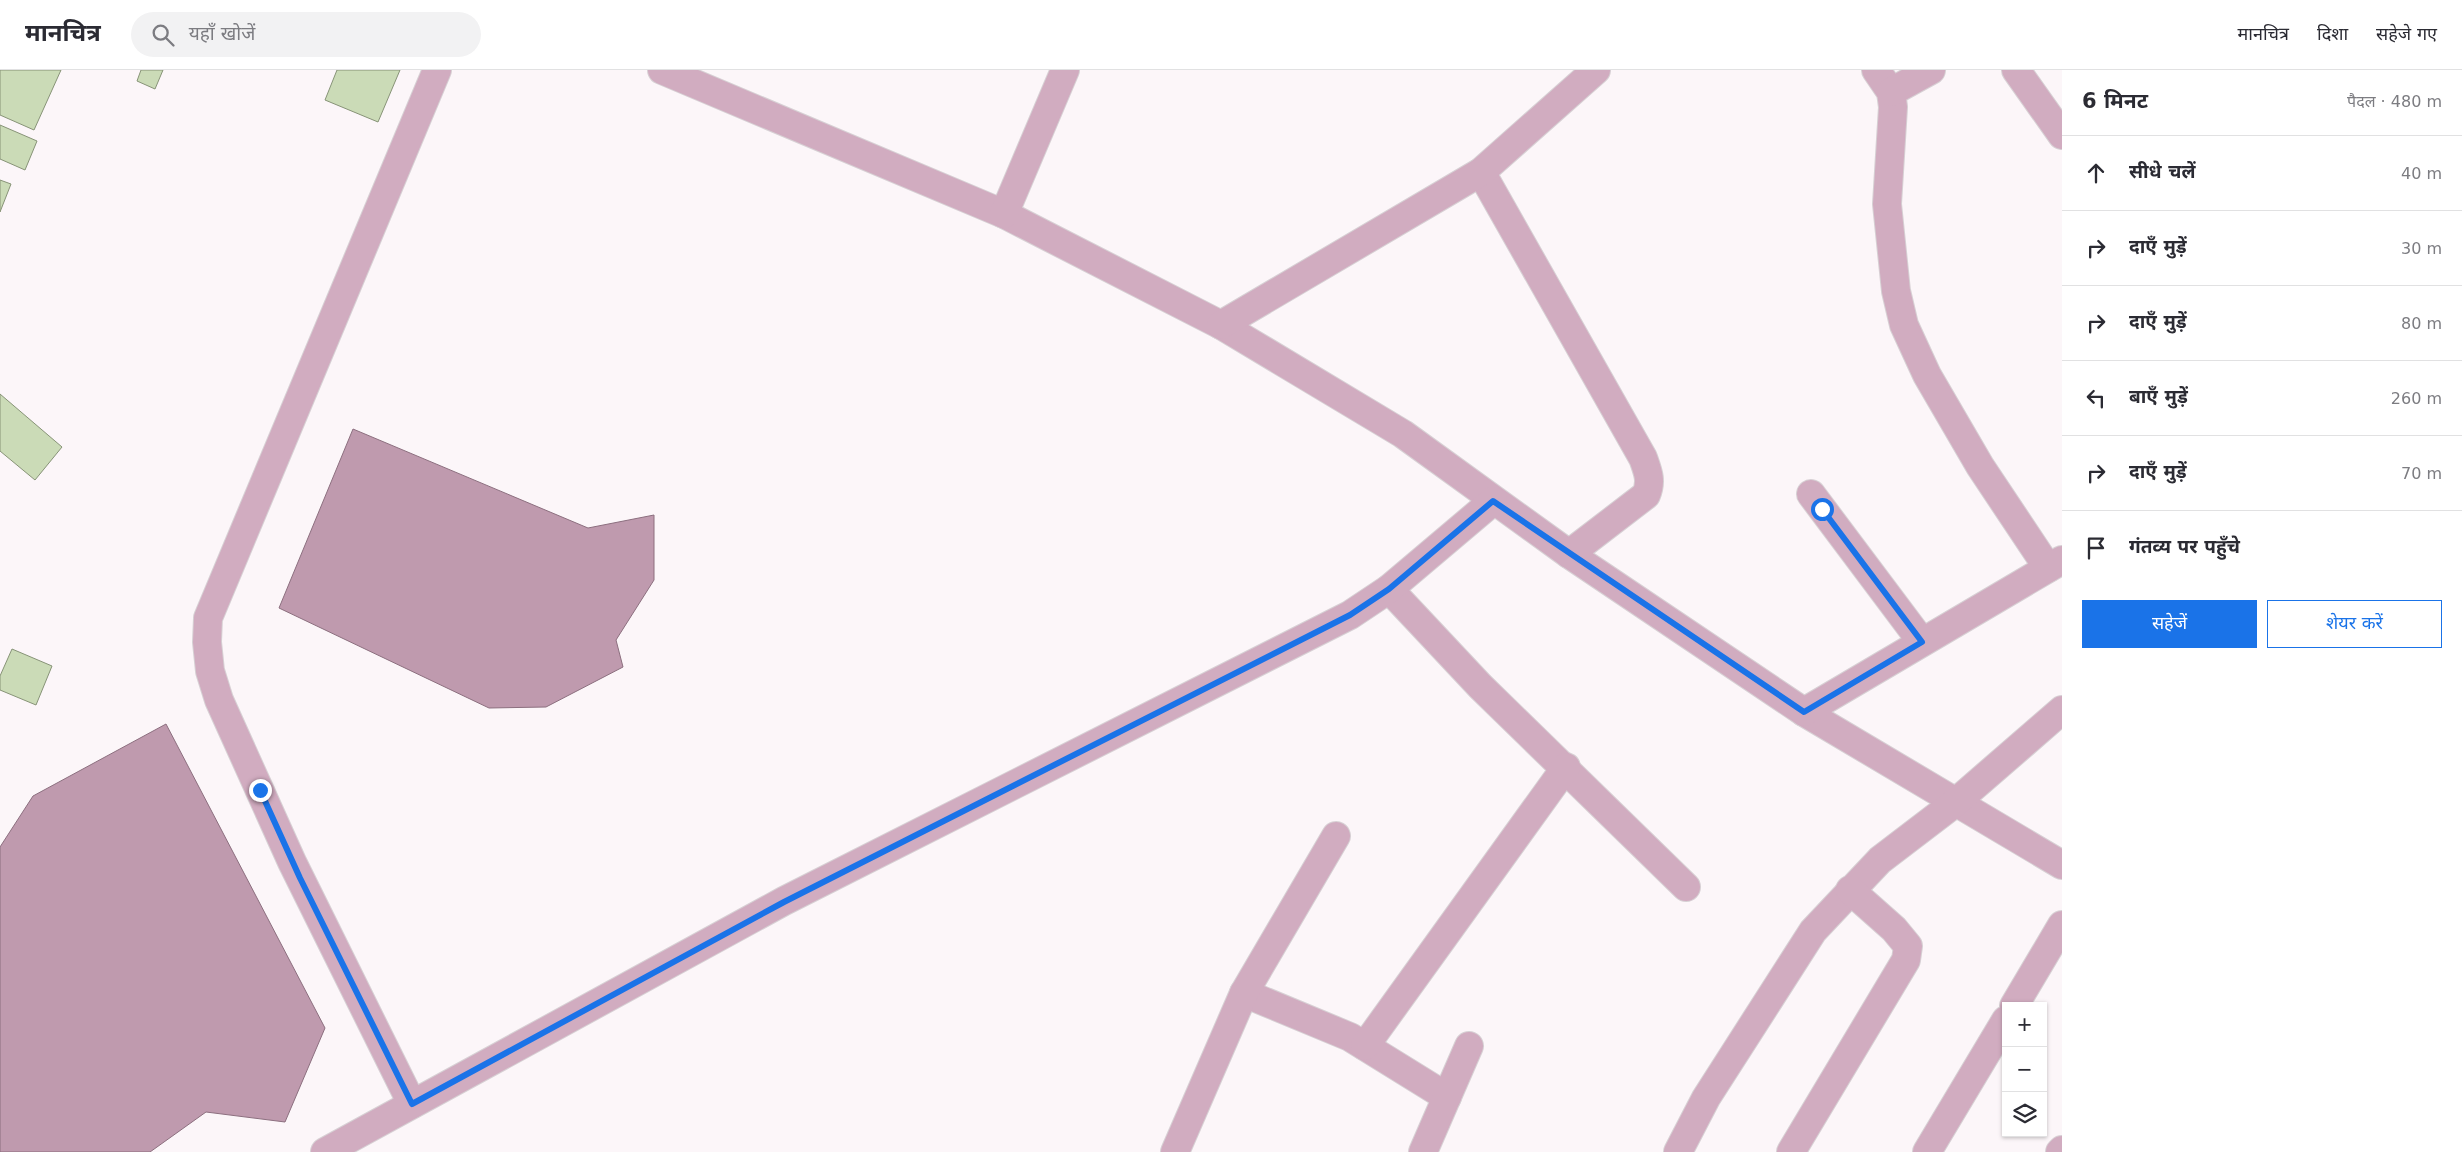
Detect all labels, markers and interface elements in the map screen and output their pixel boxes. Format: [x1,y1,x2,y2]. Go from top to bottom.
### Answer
search box [131,12,481,57]
text: मानचित्र [25,19,101,47]
icon: search [149,21,177,49]
text: यहाँ खोजें [189,22,255,44]
text: मानचित्र [2238,23,2289,44]
text: दिशा [2317,23,2348,44]
text: सहेजे गए [2376,23,2437,44]
text: 6 मिनट [2082,89,2148,113]
text: पैदल · 480 m [2347,92,2442,111]
icon: ahead [2082,159,2110,187]
text: सीधे चलें [2129,160,2196,182]
text: 40 m [2401,164,2442,183]
icon: right [2082,234,2110,262]
text: दाएँ मुड़ें [2129,235,2187,257]
text: 30 m [2401,239,2442,258]
icon: right [2082,309,2110,337]
text: दाएँ मुड़ें [2129,310,2187,332]
text: 80 m [2401,314,2442,333]
icon: left [2082,384,2110,412]
text: बाएँ मुड़ें [2129,385,2188,407]
text: 260 m [2391,389,2442,408]
icon: right [2082,459,2110,487]
text: दाएँ मुड़ें [2129,460,2187,482]
text: 70 m [2401,464,2442,483]
route start [1811,498,1834,521]
icon: arrive [2082,534,2110,562]
text: गंतव्य पर पहुँचे [2129,535,2240,557]
button: सहेजें [2082,600,2257,648]
button: शेयर करें [2267,600,2442,648]
route end [249,779,272,802]
map controls [2002,1002,2047,1137]
button: + [2002,1002,2047,1047]
button: − [2002,1047,2047,1092]
button: layers [2002,1092,2047,1137]

